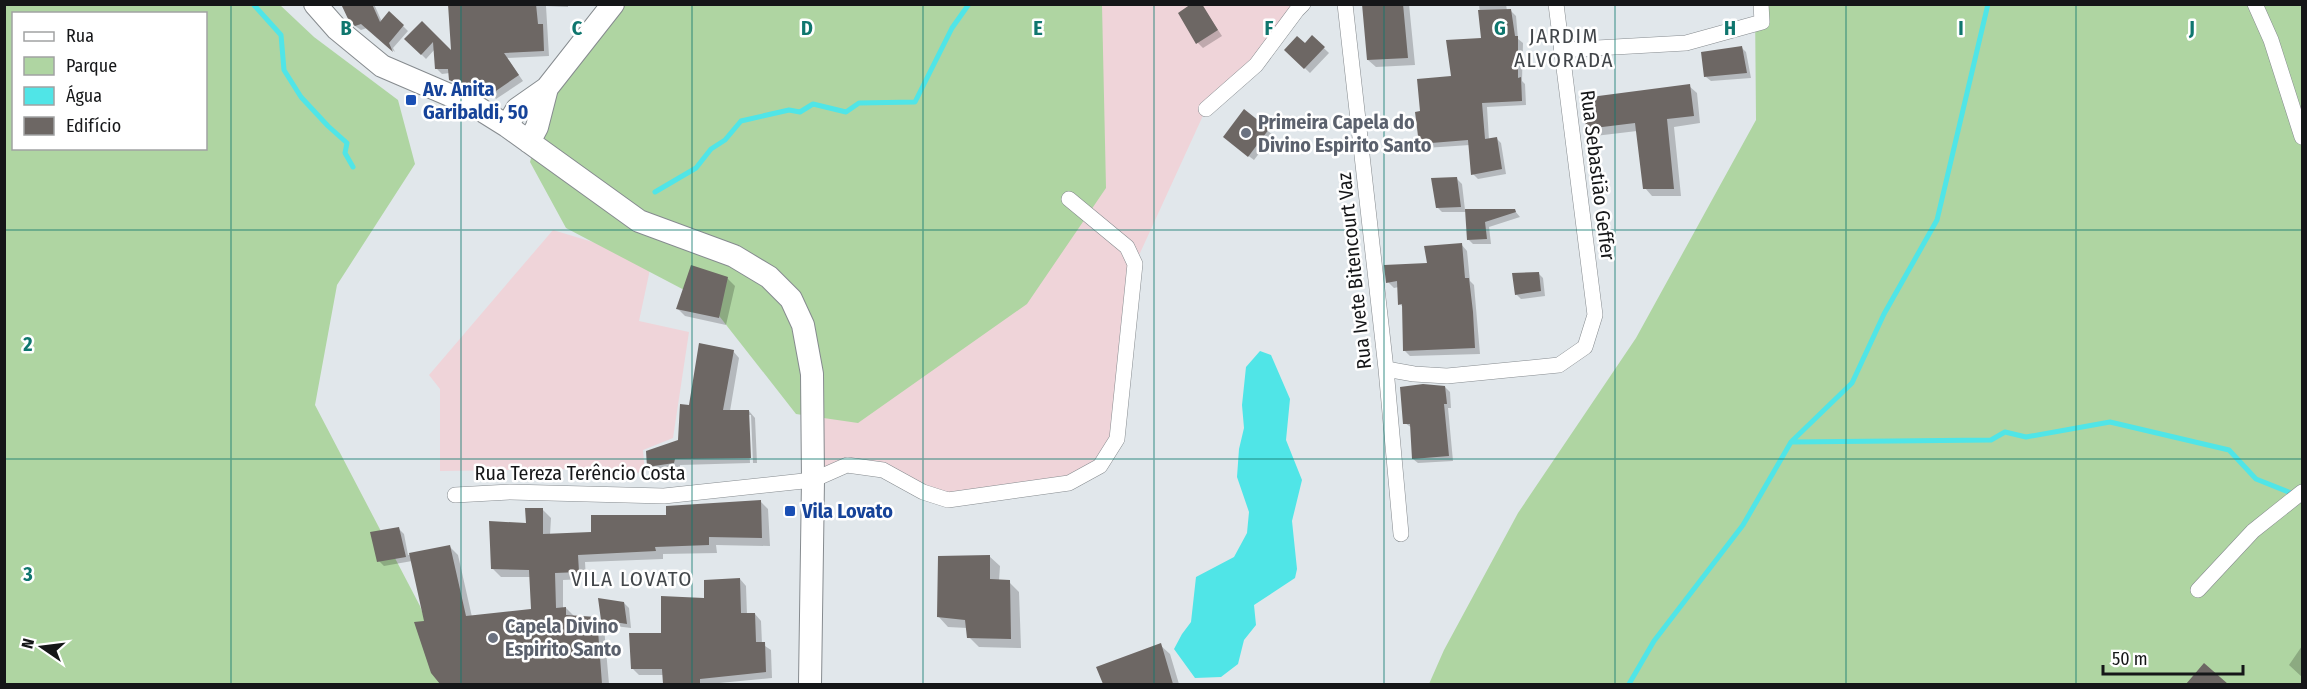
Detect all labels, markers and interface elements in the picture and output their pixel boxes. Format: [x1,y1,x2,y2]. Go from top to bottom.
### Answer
legend [12,12,207,150]
text: B [340,16,352,40]
text: C [572,16,583,40]
text: D [801,16,813,40]
text: E [1033,16,1043,40]
text: F [1265,16,1274,40]
text: G [1494,16,1506,40]
text: H [1724,16,1736,40]
text: I [1958,16,1964,40]
text: J [2188,16,2195,40]
district label: JARDIM ALVORADA [1514,23,1614,73]
text: Rua [66,25,94,47]
text: Parque [66,55,117,77]
place label: Av. Anita Garibaldi, 50 [422,77,529,124]
text: Água [66,84,102,107]
street label: Rua Sebastião Geffer [1576,89,1620,261]
marker: Av. Anita Garibaldi, 50 [404,93,418,107]
place label: Primeira Capela do Divino Espirito Santo [1258,110,1432,157]
text: Edifício [66,115,121,137]
marker: Primeira Capela do Divino Espirito Santo [1239,126,1253,140]
street label: Rua Ivete Bitencourt Vaz [1332,171,1376,371]
text: 2 [22,332,33,356]
street label: Rua Tereza Terêncio Costa [475,461,685,485]
place label: Vila Lovato [801,499,893,523]
marker: Vila Lovato [783,504,797,518]
text: 3 [22,562,33,586]
district label: VILA LOVATO [571,566,693,592]
place label: Capela Divino Espirito Santo [505,614,622,661]
north arrow [12,617,72,677]
marker: Capela Divino Espirito Santo [486,631,500,645]
text: N [18,637,38,650]
scale bar [2103,638,2242,676]
text: 50 m [2112,648,2148,670]

